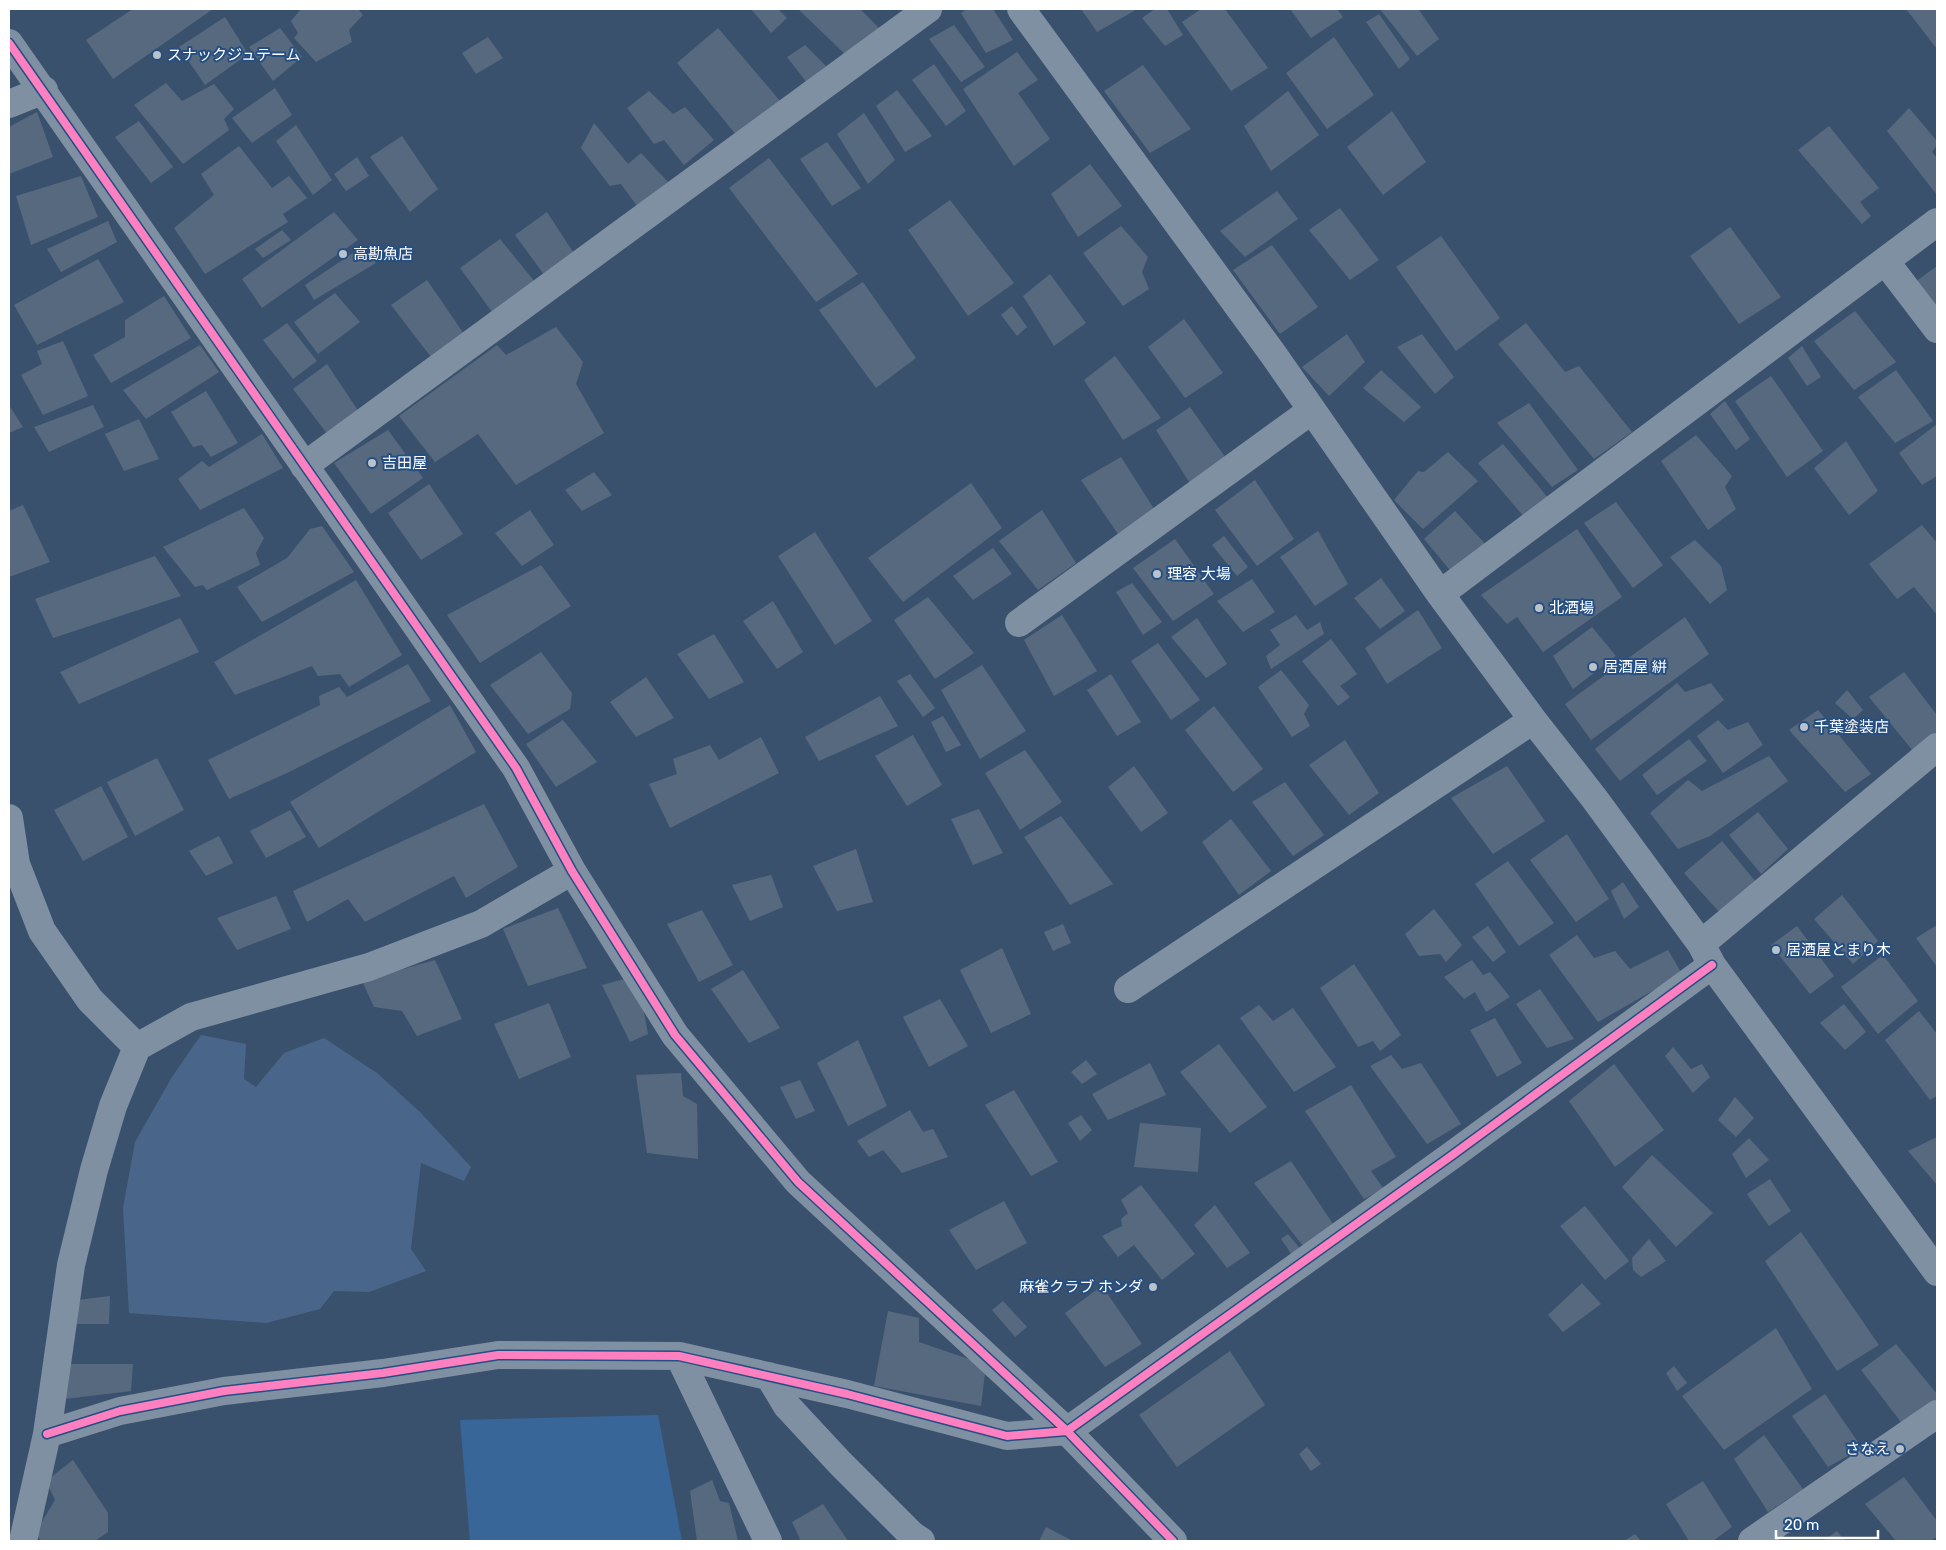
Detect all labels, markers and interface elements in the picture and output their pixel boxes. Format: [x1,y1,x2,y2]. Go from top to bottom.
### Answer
place label: スナックジュテーム [167,46,301,64]
marker: スナックジュテーム [151,49,163,61]
place label: 高勘魚店 [353,245,413,263]
marker: 高勘魚店 [337,248,349,260]
place label: 吉田屋 [382,454,427,472]
marker: 吉田屋 [366,457,378,469]
place label: 理容 大場 [1167,565,1231,583]
marker: 理容 大場 [1151,568,1163,580]
place label: 北酒場 [1549,599,1594,617]
marker: 北酒場 [1533,602,1545,614]
place label: 居酒屋 絣 [1603,658,1667,676]
marker: 居酒屋 絣 [1587,661,1599,673]
place label: 千葉塗装店 [1814,718,1889,736]
marker: 千葉塗装店 [1798,721,1810,733]
place label: 居酒屋とまり木 [1786,941,1891,959]
marker: 居酒屋とまり木 [1770,944,1782,956]
place label: 麻雀クラブ ホンダ [1019,1278,1143,1296]
marker: 麻雀クラブ ホンダ [1147,1281,1159,1293]
place label: さなえ [1845,1440,1890,1458]
marker: さなえ [1894,1443,1906,1455]
scale bar [1776,1508,1878,1540]
text: 20 m [1784,1516,1819,1534]

